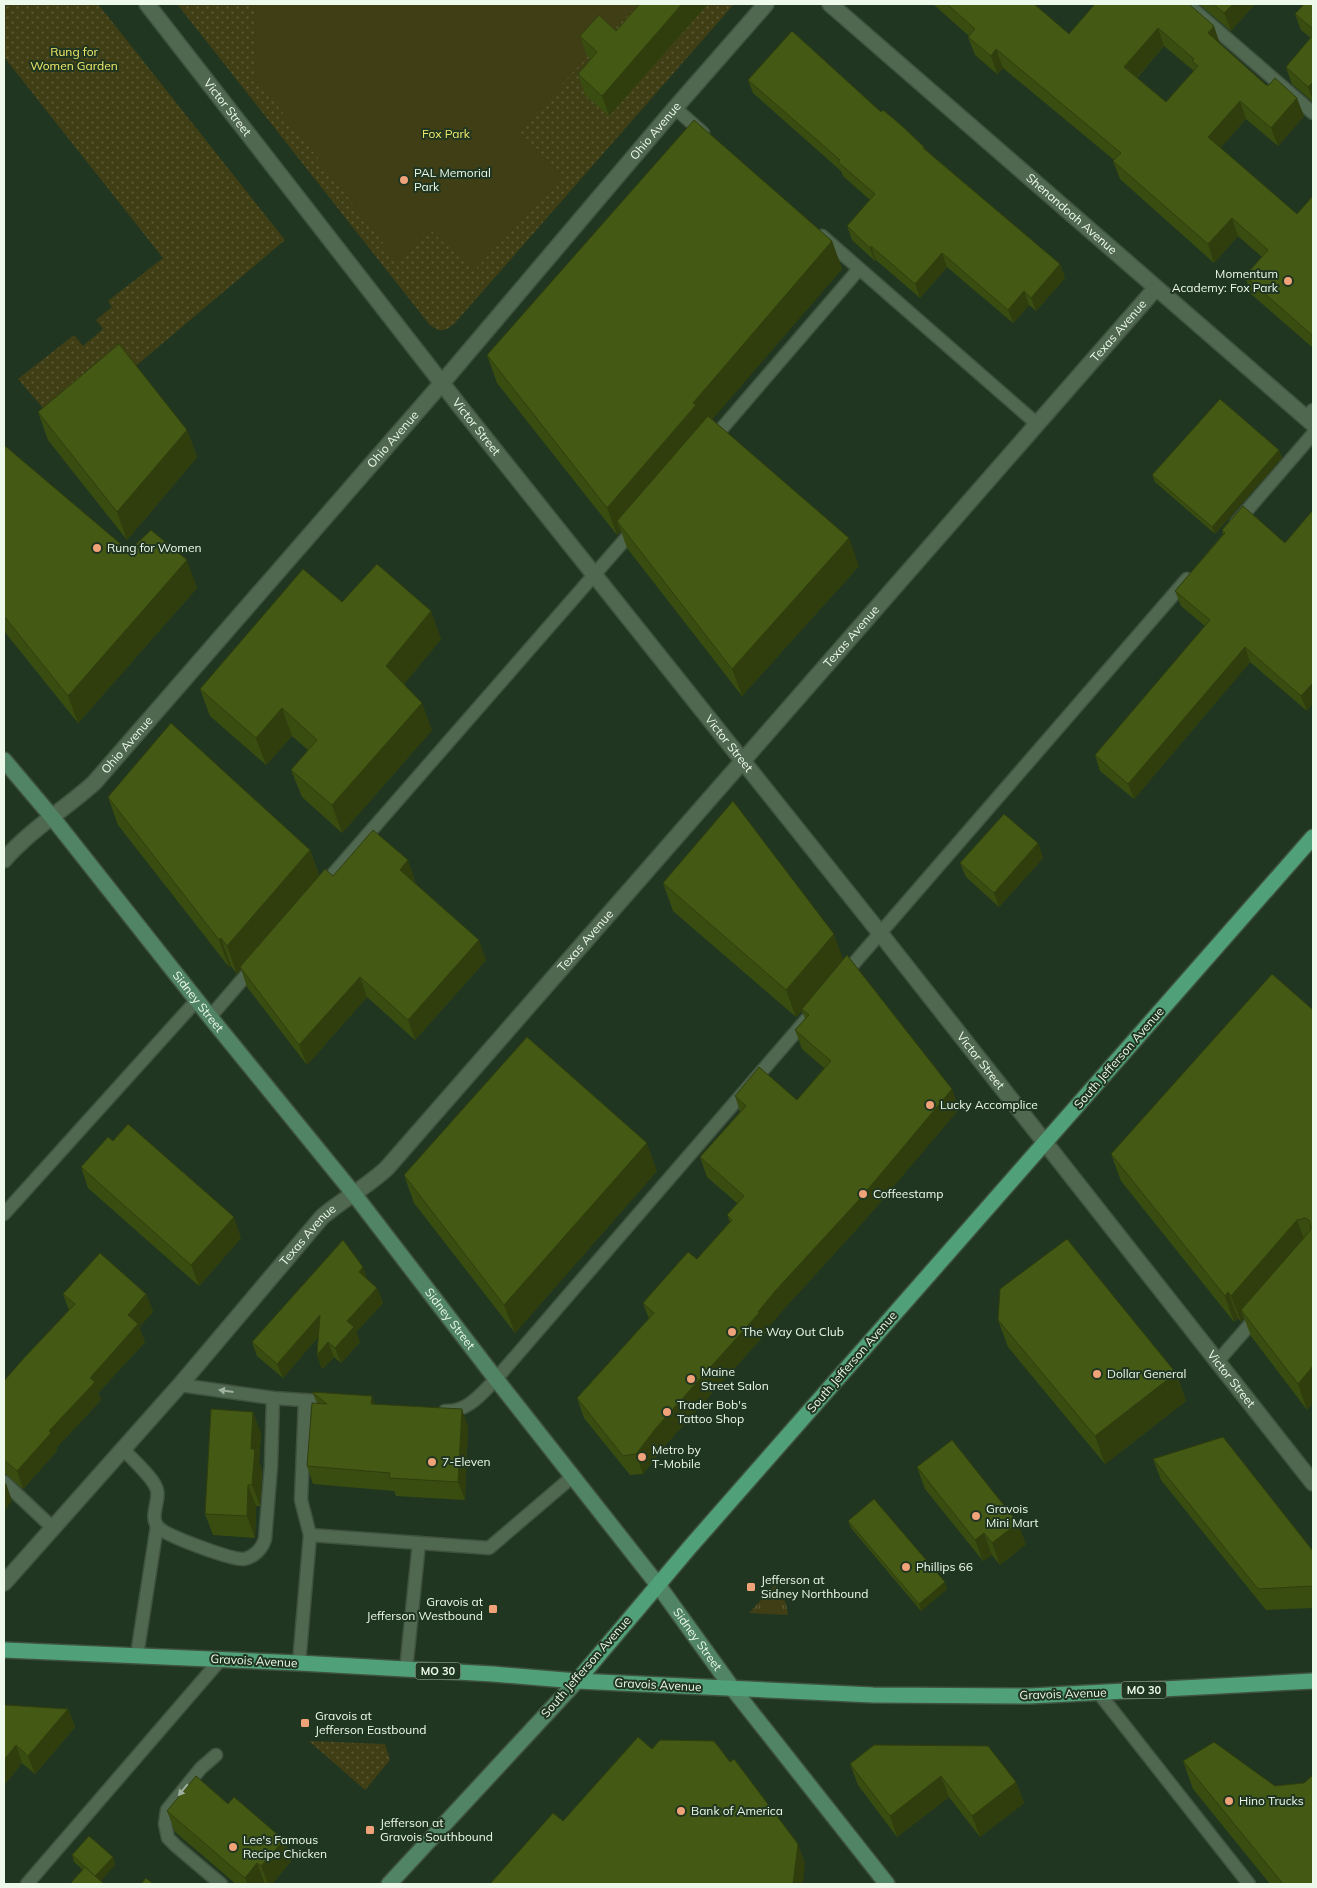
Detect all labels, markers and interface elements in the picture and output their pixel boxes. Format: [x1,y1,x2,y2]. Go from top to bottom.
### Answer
park label: Rung for Women Garden [30,44,118,73]
street label: Victor Street [201,75,255,139]
street label: Ohio Avenue [626,99,684,163]
park label: Fox Park [422,126,471,141]
place label: PAL Memorial Park [414,165,491,194]
street label: Shenandoah Avenue [1023,170,1120,257]
marker: PAL Memorial Park [398,174,410,186]
place label: Momentum Academy: Fox Park [1172,266,1279,295]
marker: Momentum Academy: Fox Park [1282,275,1294,287]
street label: Texas Avenue [1087,297,1149,365]
street label: Victor Street [449,395,504,458]
street label: Ohio Avenue [364,407,422,471]
place label: Rung for Women [107,540,201,555]
marker: Rung for Women [91,542,103,554]
street label: Texas Avenue [820,602,882,670]
street label: Victor Street [702,712,757,775]
street label: Ohio Avenue [98,713,156,776]
street label: Texas Avenue [554,906,616,975]
street label: Sidney Street [170,968,227,1035]
street label: South Jefferson Avenue [1071,1004,1167,1111]
street label: Victor Street [954,1029,1008,1092]
place label: Lucky Accomplice [940,1097,1038,1112]
marker: Lucky Accomplice [924,1099,936,1111]
place label: Coffeestamp [873,1186,943,1201]
marker: Coffeestamp [857,1188,869,1200]
street label: Texas Avenue [276,1201,339,1269]
street label: Sidney Street [422,1285,479,1352]
street label: South Jefferson Avenue [804,1308,900,1415]
place label: The Way Out Club [742,1324,844,1339]
marker: The Way Out Club [726,1326,738,1338]
street label: Victor Street [1204,1347,1259,1410]
place label: Maine Street Salon [701,1364,769,1393]
place label: Dollar General [1107,1366,1186,1381]
marker: Dollar General [1091,1368,1103,1380]
marker: Maine Street Salon [685,1373,697,1385]
one-way arrow [218,1387,234,1395]
place label: Trader Bob's Tattoo Shop [677,1397,747,1426]
marker: Trader Bob's Tattoo Shop [661,1406,673,1418]
place label: Metro by T-Mobile [652,1442,701,1471]
marker: Metro by T-Mobile [636,1451,648,1463]
place label: 7-Eleven [442,1454,491,1469]
marker: 7-Eleven [426,1456,438,1468]
place label: Gravois Mini Mart [986,1501,1039,1530]
marker: Gravois Mini Mart [970,1510,982,1522]
place label: Phillips 66 [916,1559,973,1574]
marker: Phillips 66 [900,1561,912,1573]
place label: Jefferson at Sidney Northbound [761,1572,868,1601]
marker: Jefferson at Sidney Northbound [745,1581,757,1593]
place label: Gravois at Jefferson Westbound [367,1594,483,1623]
marker: Gravois at Jefferson Westbound [487,1603,499,1615]
street label: Sidney Street [670,1605,725,1673]
street label: South Jefferson Avenue [538,1613,634,1720]
street label: Gravois Avenue [210,1651,298,1670]
road number: MO 30 [416,1662,460,1680]
street label: Gravois Avenue [614,1675,702,1694]
road number: MO 30 [1122,1682,1166,1698]
street label: Gravois Avenue [1019,1684,1107,1703]
place label: Gravois at Jefferson Eastbound [315,1708,426,1737]
marker: Gravois at Jefferson Eastbound [299,1717,311,1729]
one-way arrow [177,1783,188,1796]
place label: Hino Trucks [1239,1793,1304,1808]
marker: Hino Trucks [1223,1795,1235,1807]
place label: Bank of America [691,1803,783,1818]
marker: Bank of America [675,1805,687,1817]
place label: Jefferson at Gravois Southbound [380,1815,493,1844]
marker: Jefferson at Gravois Southbound [364,1824,376,1836]
place label: Lee's Famous Recipe Chicken [243,1832,327,1861]
marker: Lee's Famous Recipe Chicken [227,1841,239,1853]

